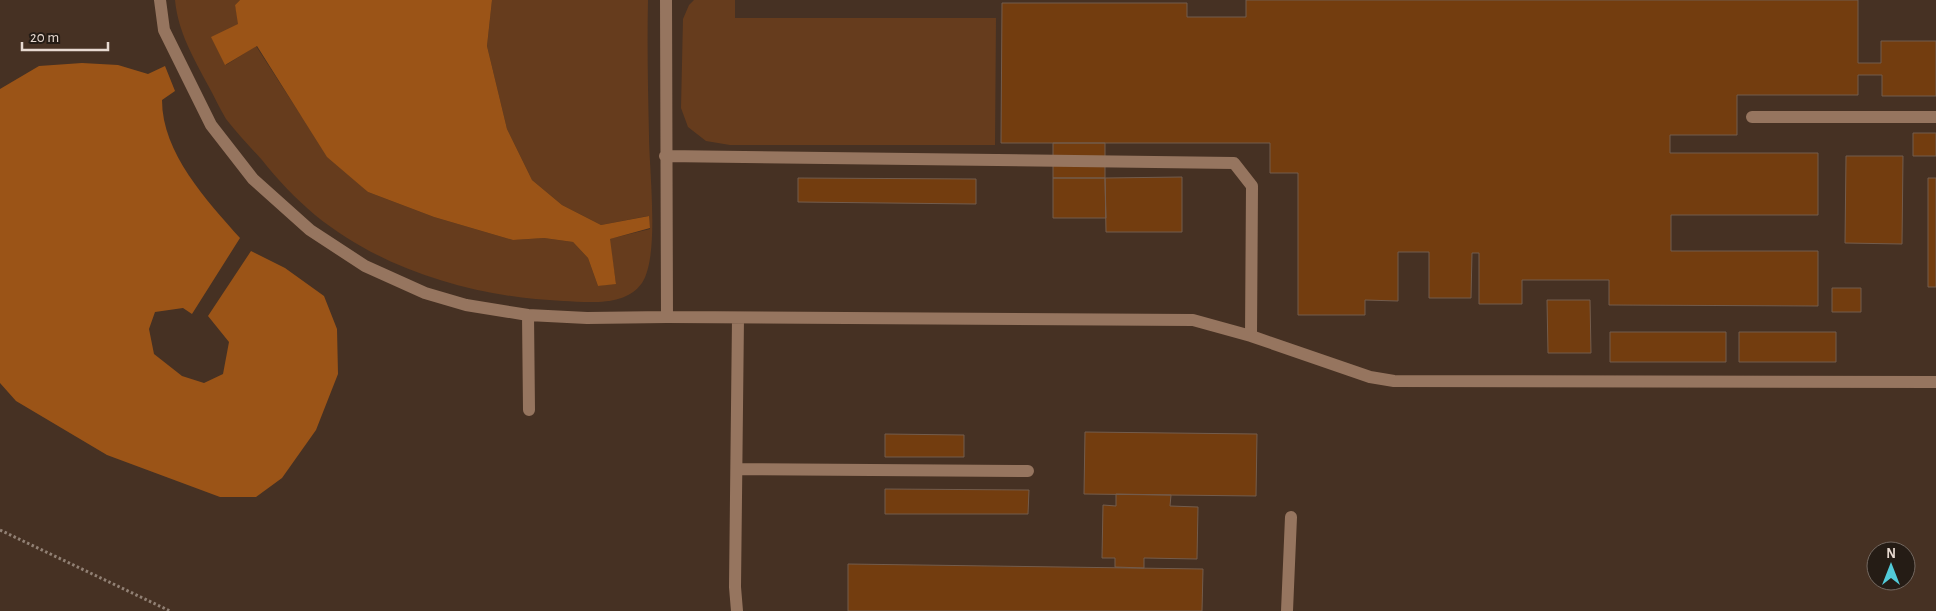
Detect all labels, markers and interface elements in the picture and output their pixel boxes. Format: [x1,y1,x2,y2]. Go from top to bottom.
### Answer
scale bar [22,20,109,52]
text: 20 m [30,30,59,45]
north arrow [1866,541,1916,591]
text: N [1886,547,1896,561]

